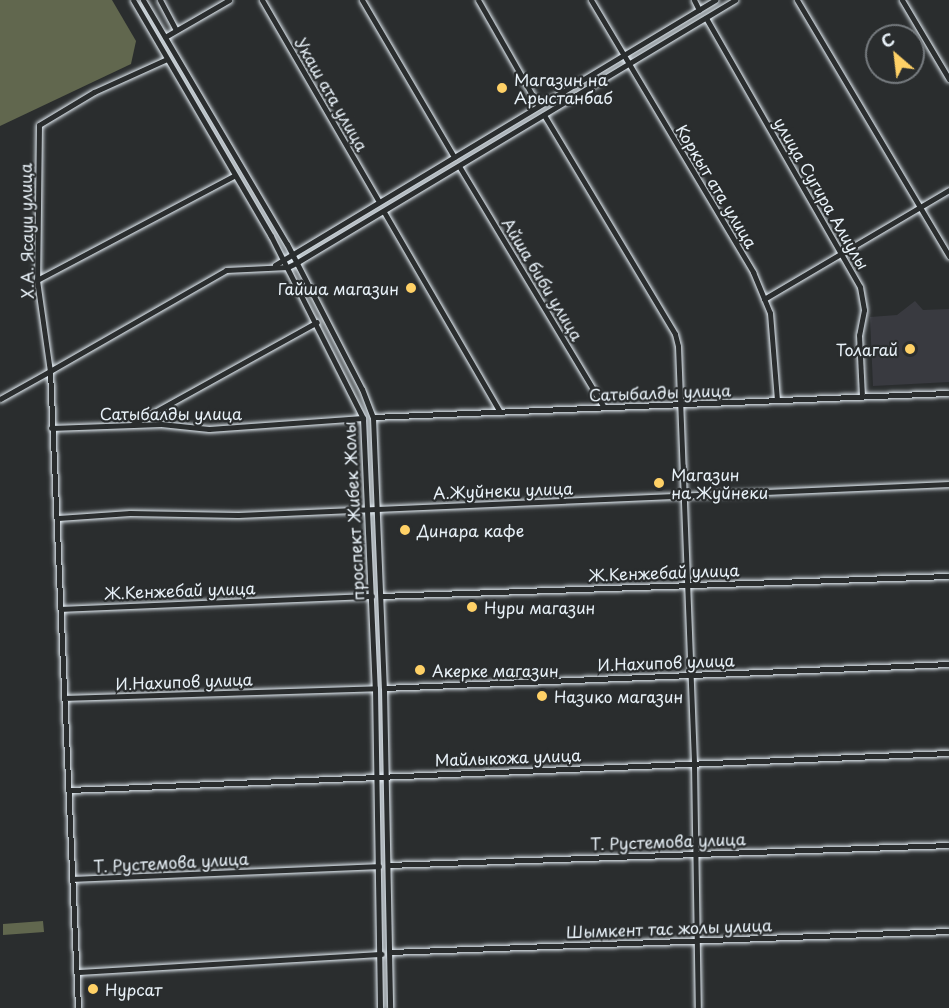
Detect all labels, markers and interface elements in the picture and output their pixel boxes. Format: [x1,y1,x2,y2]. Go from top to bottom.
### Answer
north arrow [865,24,925,84]
text: С [877,26,898,53]
street label: Укаш ата улица [291,33,373,155]
place label: Магазин на Арыстанбаб [514,69,613,107]
marker: Магазин на Арыстанбаб [495,81,509,95]
street label: улица Сугира Алиулы [770,113,874,273]
street label: Коркыт ата улица [672,120,762,252]
street label: Х.А. Ясауи улица [15,162,37,300]
street label: Айша биби улица [498,213,588,345]
place label: Гайша магазин [278,278,399,298]
marker: Гайша магазин [404,281,418,295]
place label: Толагай [836,339,898,359]
marker: Толагай [903,342,917,356]
street label: Сатыбалды улица [589,380,731,404]
street label: Сатыбалды улица [100,403,242,423]
street label: проспект Жибек Жолы [339,420,367,602]
place label: Магазин на Жуйнеки [671,464,768,502]
marker: Магазин на Жуйнеки [652,476,666,490]
street label: А.Жуйнеки улица [432,478,574,502]
place label: Динара кафе [417,520,524,540]
marker: Динара кафе [398,523,412,537]
street label: Ж.Кенжебай улица [588,560,740,584]
street label: Ж.Кенжебай улица [104,578,256,602]
place label: Нури магазин [484,597,595,617]
marker: Нури магазин [465,600,479,614]
street label: И.Нахипов улица [597,650,735,674]
place label: Акерке магазин [432,660,559,680]
marker: Акерке магазин [413,663,427,677]
street label: И.Нахипов улица [115,669,253,693]
place label: Назико магазин [554,686,683,706]
marker: Назико магазин [535,689,549,703]
street label: Майлыкожа улица [434,745,582,769]
street label: Т. Рустемова улица [589,829,747,853]
street label: Т. Рустемова улица [92,848,250,876]
street label: Шымкент тас жолы улица [565,915,773,941]
place label: Нурсат [105,979,162,999]
marker: Нурсат [86,982,100,996]

